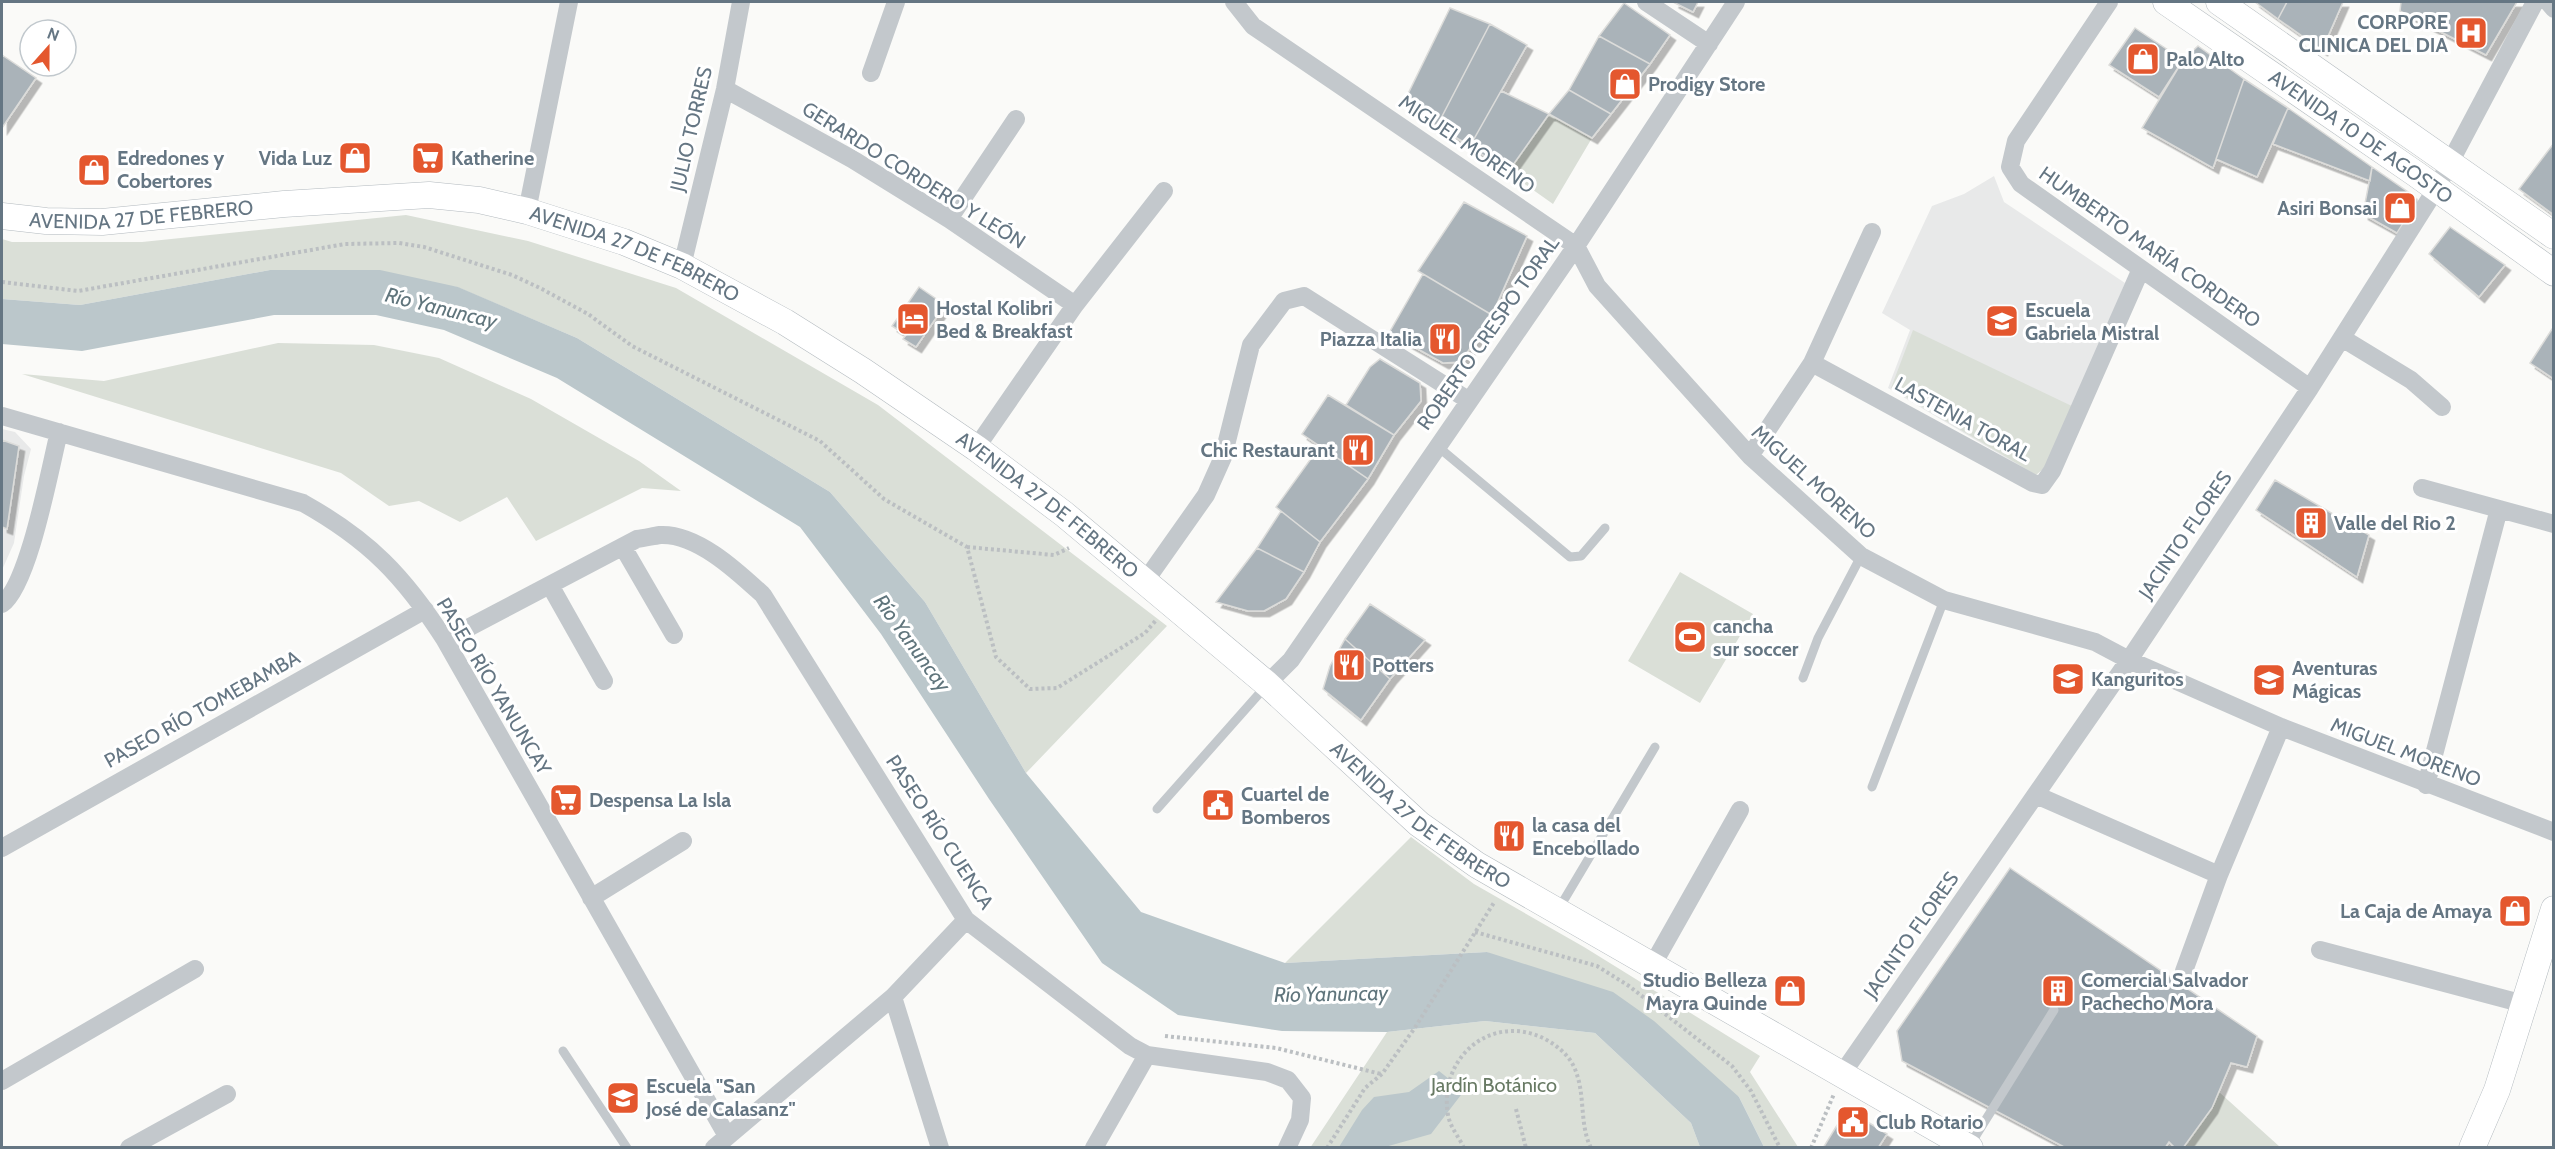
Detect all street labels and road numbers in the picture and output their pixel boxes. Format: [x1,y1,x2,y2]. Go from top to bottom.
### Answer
street label: JULIO TORRES [665,64,717,195]
street label: AVENIDA 10 DE AGOSTO [2264,65,2458,209]
street label: MIGUEL MORENO [1394,90,1540,198]
street label: GERARDO CORDERO Y LEÓN [798,96,1030,254]
street label: HUMBERTO MARÍA CORDERO [2035,161,2265,333]
street label: AVENIDA 27 DE FEBRERO [28,195,254,234]
street label: AVENIDA 27 DE FEBRERO [527,201,744,307]
street label: ROBERTO CRESPO TORAL [1412,232,1564,434]
street label: LASTENIA TORAL [1891,372,2035,466]
street label: MIGUEL MORENO [1747,420,1881,544]
street label: AVENIDA 27 DE FEBRERO [952,426,1143,583]
street label: JACINTO FLORES [2133,466,2237,604]
street label: PASEO RÍO YANUNCAY [432,593,557,779]
street label: PASEO RÍO TOMEBAMBA [100,645,305,773]
street label: MIGUEL MORENO [2328,712,2484,792]
street label: AVENIDA 27 DE FEBRERO [1325,736,1515,894]
street label: PASEO RÍO CUENCA [881,750,999,914]
street label: JACINTO FLORES [1858,867,1964,1004]

